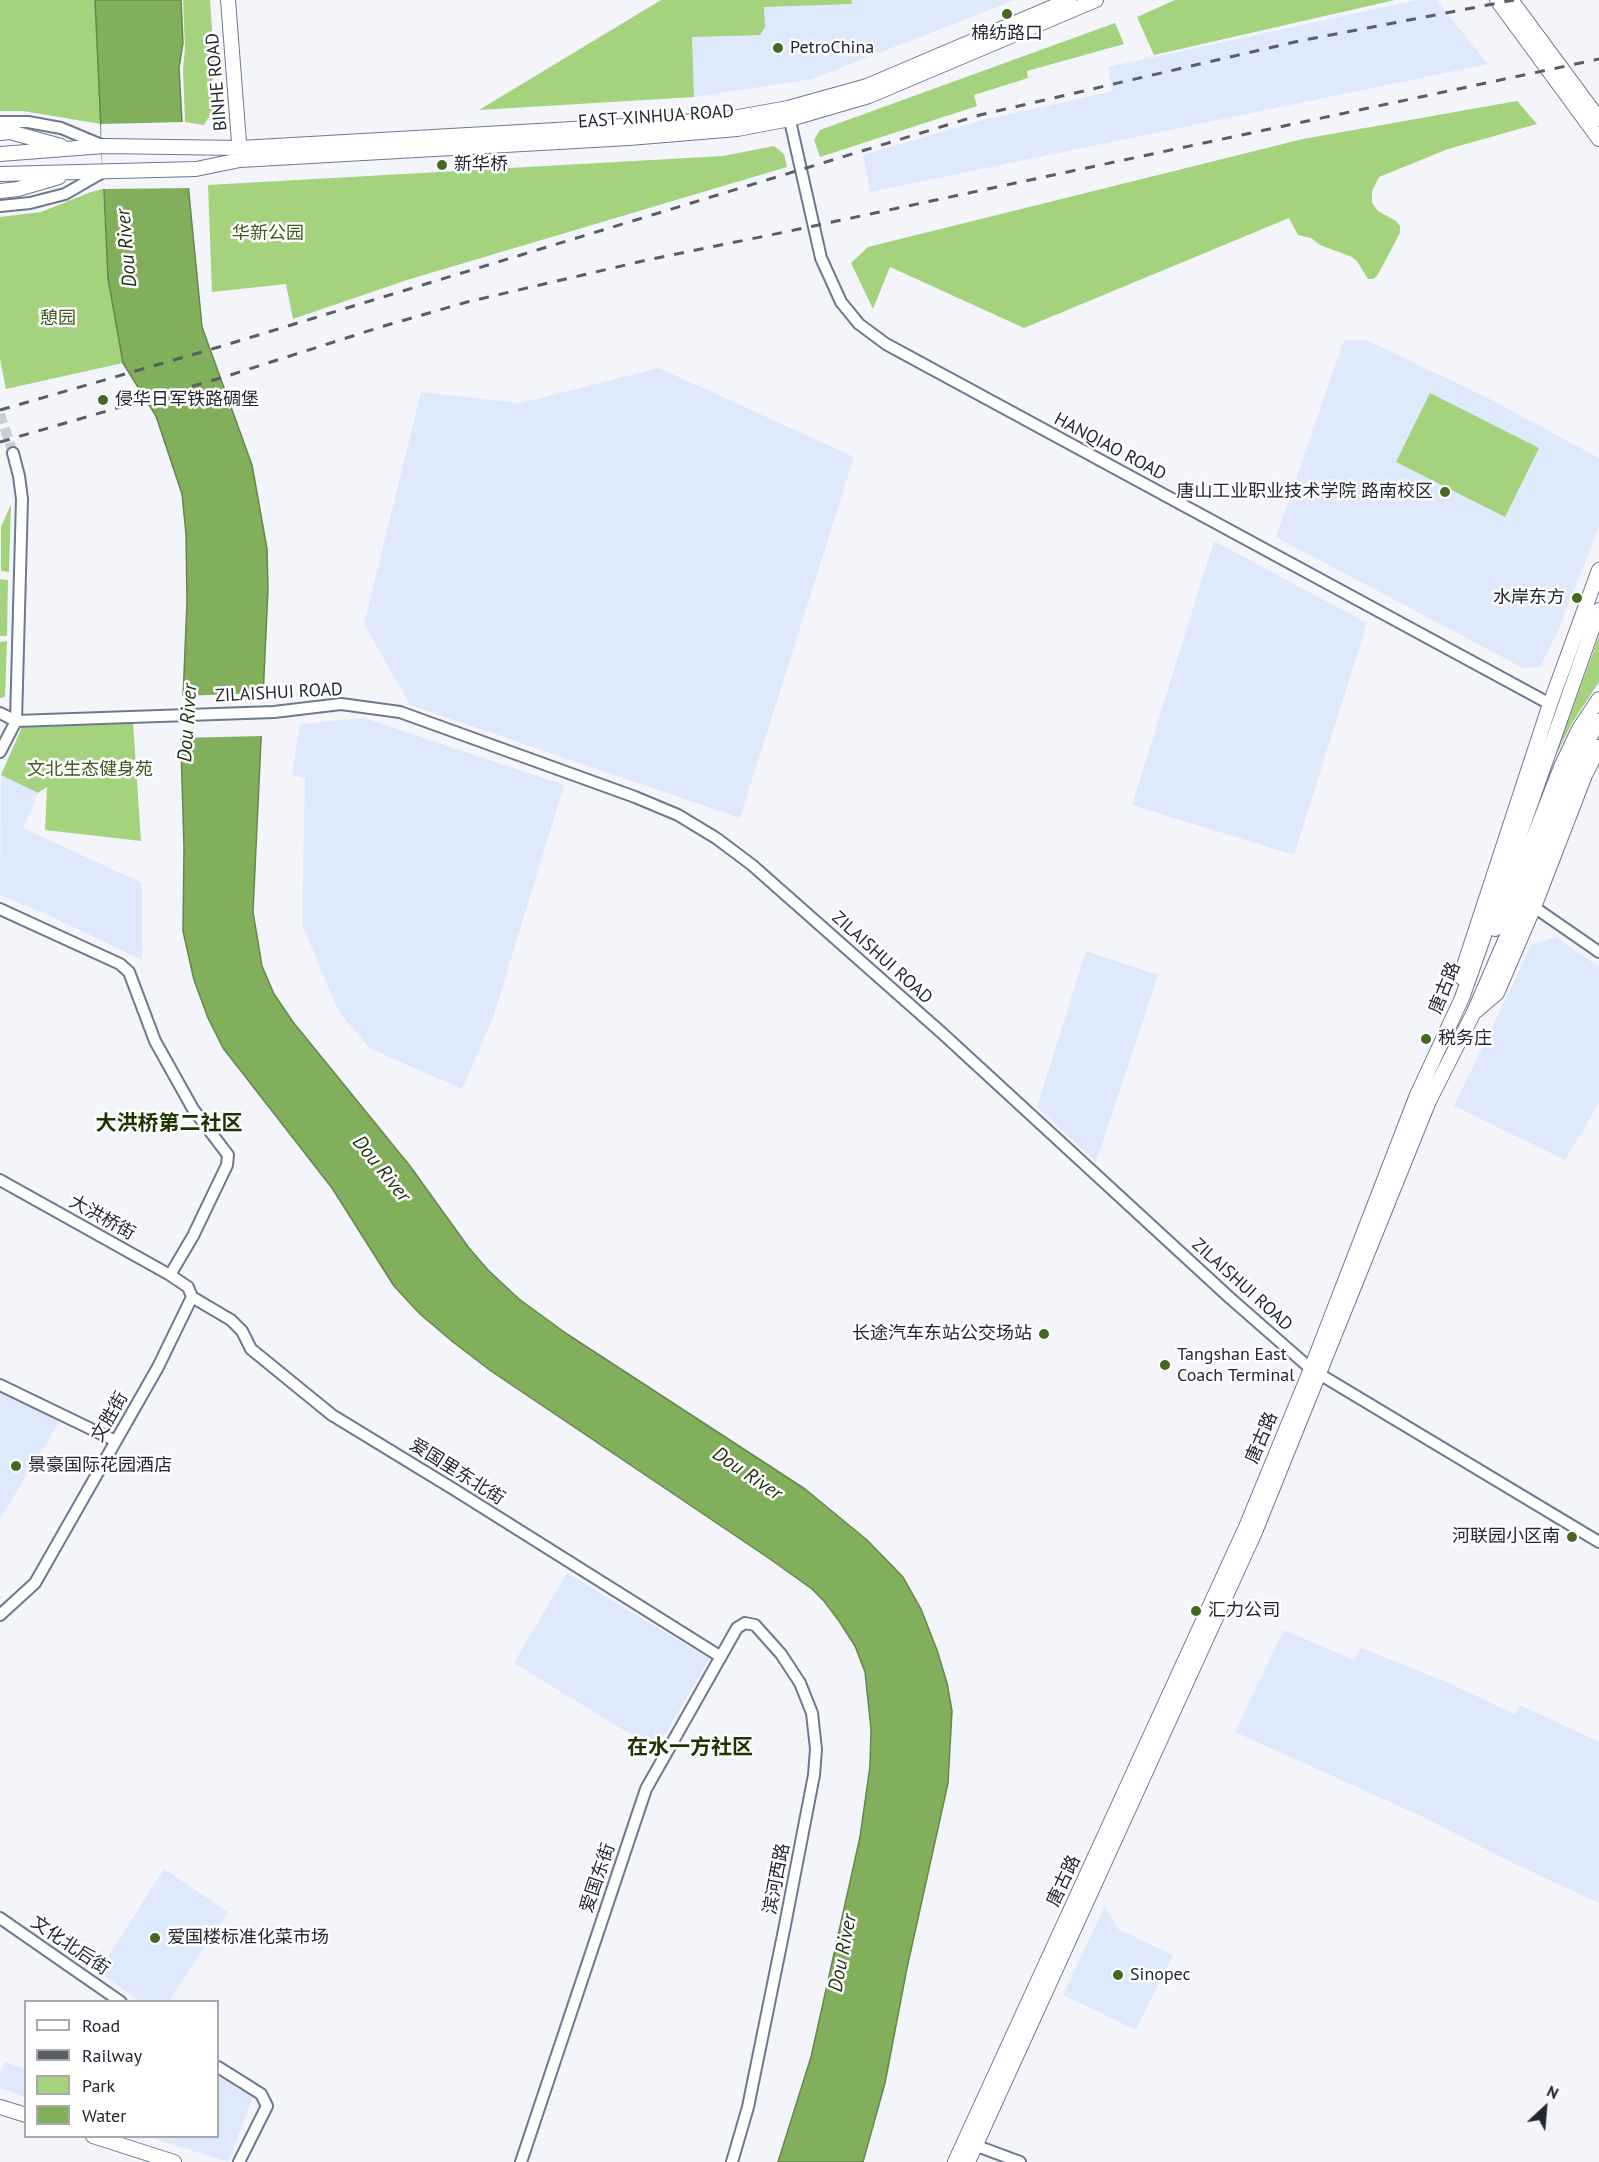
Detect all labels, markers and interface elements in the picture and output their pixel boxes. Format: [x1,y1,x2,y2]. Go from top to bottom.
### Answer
marker: 棉纺路口 [1000,7,1014,21]
place label: 棉纺路口 [971,23,1043,45]
street label: BINHE ROAD [202,32,232,132]
place label: PetroChina [790,37,874,59]
marker: PetroChina [771,41,785,55]
street label: EAST XINHUA ROAD [577,101,735,133]
place label: 新华桥 [454,154,508,176]
marker: 新华桥 [435,158,449,172]
water label: Dou River [112,208,142,288]
park label: 华新公园 [232,223,304,245]
park label: 憩园 [40,308,76,330]
place label: 侵华日军铁路碉堡 [115,389,259,411]
marker: 侵华日军铁路碉堡 [96,393,110,407]
street label: HANQIAO ROAD [1050,408,1170,486]
place label: 唐山工业职业技术学院 路南校区 [1176,481,1433,503]
marker: 唐山工业职业技术学院 路南校区 [1438,485,1452,499]
place label: 水岸东方 [1493,587,1565,609]
marker: 水岸东方 [1570,591,1584,605]
street label: ZILAISHUI ROAD [215,679,343,707]
water label: Dou River [173,683,203,763]
park label: 文北生态健身苑 [27,759,153,781]
street label: ZILAISHUI ROAD [827,907,937,1009]
street label: 唐古路 [1425,959,1465,1017]
place label: 税务庄 [1438,1028,1492,1050]
marker: 税务庄 [1419,1032,1433,1046]
district label: 大洪桥第二社区 [96,1111,242,1137]
water label: Dou River [347,1131,415,1207]
street label: 大洪桥街 [65,1191,139,1245]
street label: ZILAISHUI ROAD [1187,1234,1297,1336]
place label: 长途汽车东站公交场站 [852,1323,1032,1345]
marker: 长途汽车东站公交场站 [1037,1327,1051,1341]
place label: Tangshan East Coach Terminal [1177,1344,1294,1386]
marker: Tangshan East Coach Terminal [1158,1358,1172,1372]
street label: 文胜街 [87,1388,133,1446]
street label: 唐古路 [1242,1409,1282,1467]
street label: 爱国里东北街 [405,1434,509,1510]
water label: Dou River [708,1442,786,1506]
place label: 景豪国际花园酒店 [28,1455,172,1477]
marker: 景豪国际花园酒店 [9,1459,23,1473]
place label: 河联园小区南 [1452,1526,1560,1548]
marker: 河联园小区南 [1565,1530,1579,1544]
place label: 汇力公司 [1208,1600,1280,1622]
marker: 汇力公司 [1189,1604,1203,1618]
district label: 在水一方社区 [627,1735,753,1761]
street label: 爱国东街 [576,1840,620,1916]
street label: 滨河西路 [760,1842,794,1916]
street label: 唐古路 [1043,1852,1085,1910]
street label: 文化北后街 [27,1912,113,1980]
water label: Dou River [824,1912,862,1994]
place label: 爱国楼标准化菜市场 [167,1927,329,1949]
marker: 爱国楼标准化菜市场 [148,1931,162,1945]
place label: Sinopec [1130,1964,1191,1986]
marker: Sinopec [1111,1968,1125,1982]
legend [24,2000,219,2138]
text: Road [82,2014,120,2037]
text: Railway [82,2044,142,2067]
text: Park [82,2074,115,2097]
north arrow [1515,2078,1575,2138]
text: N [1544,2081,1562,2103]
text: Water [82,2104,126,2127]

